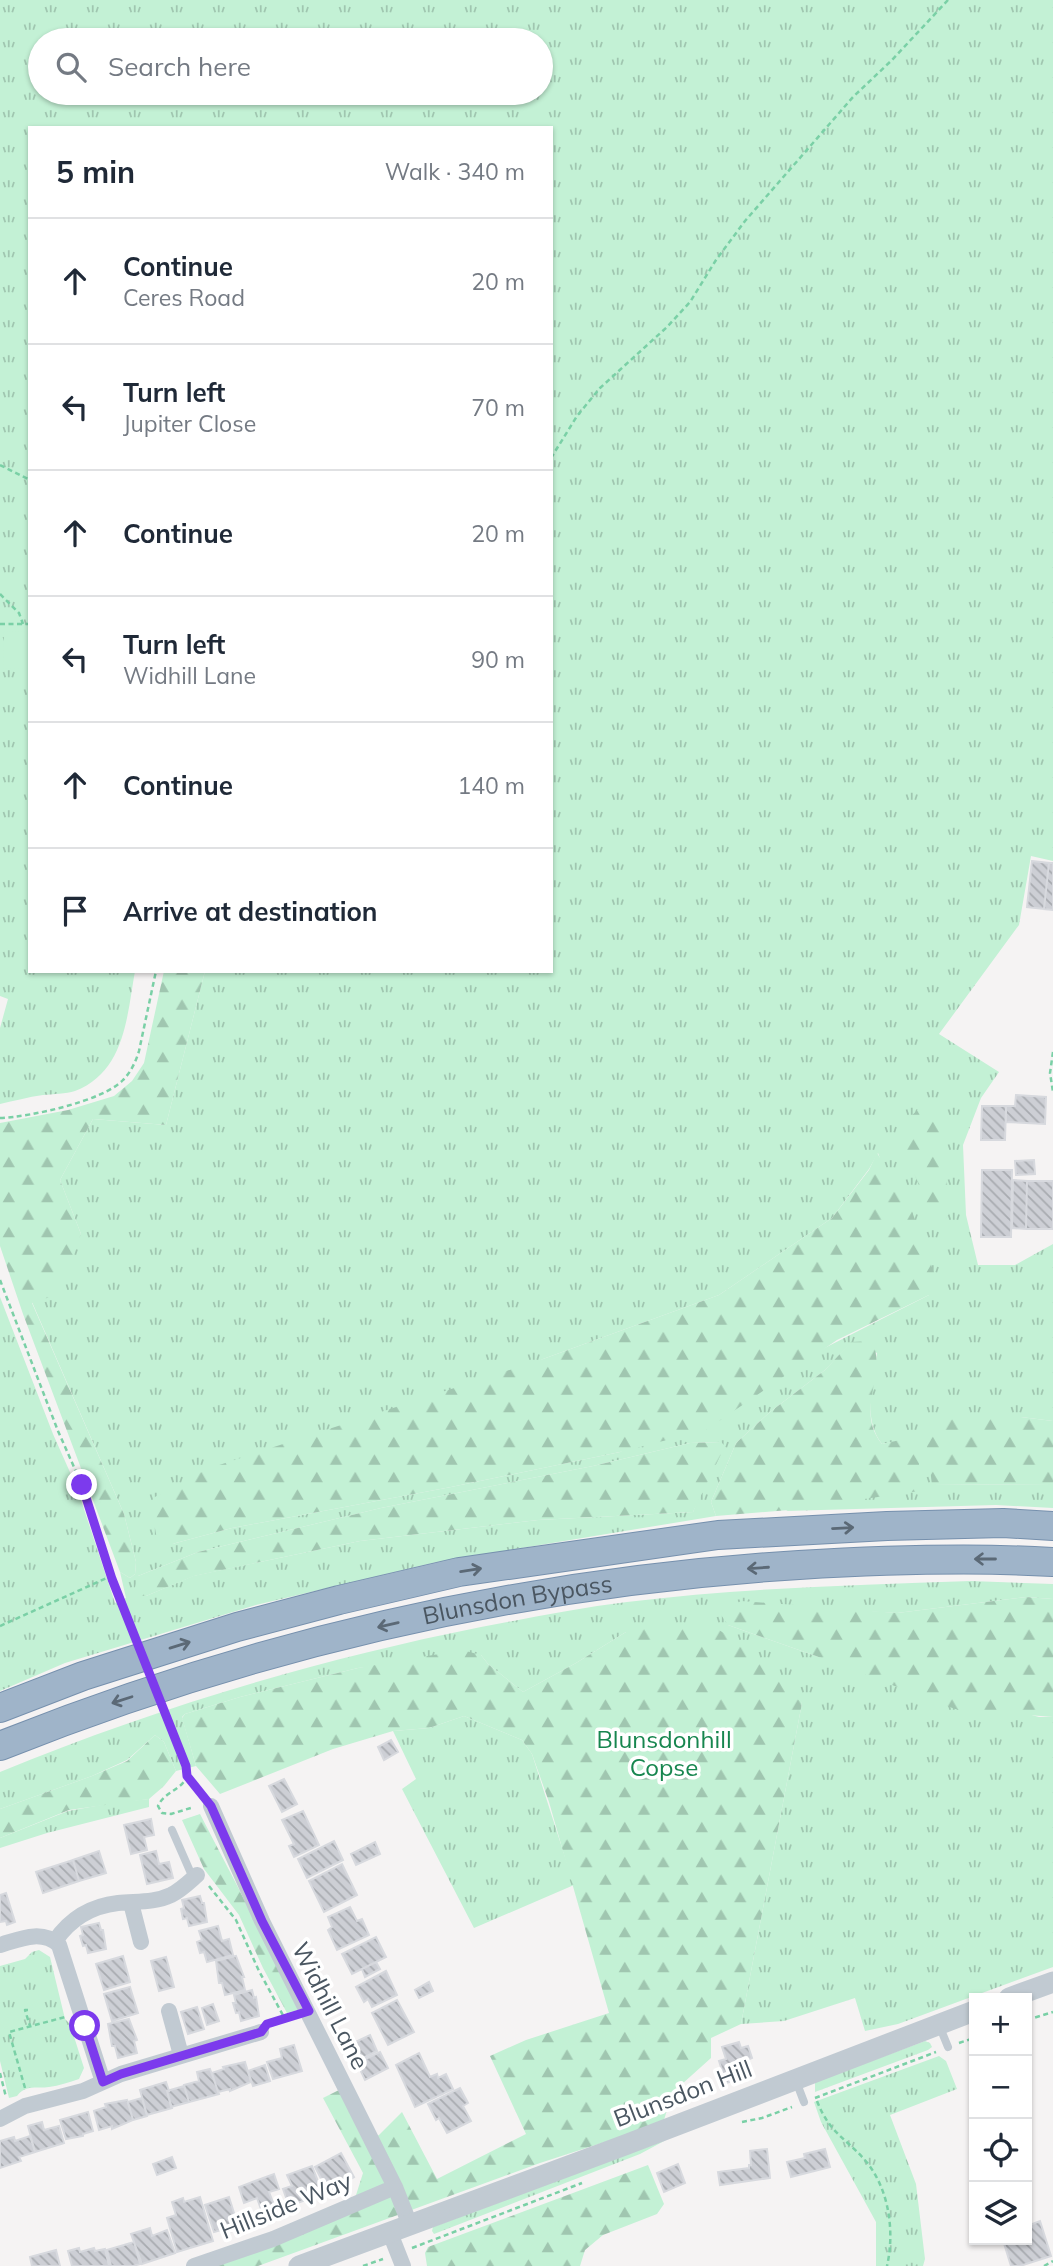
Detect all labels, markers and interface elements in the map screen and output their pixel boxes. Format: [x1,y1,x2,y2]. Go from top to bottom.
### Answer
search box [28,28,553,105]
icon: search [52,48,90,86]
text: Search here [108,50,251,83]
text: 5 min [56,153,135,191]
text: Walk · 340 m [385,157,525,186]
text: Continue [123,250,233,283]
icon: ahead [56,262,94,300]
text: 20 m [471,267,525,296]
text: Ceres Road [123,283,245,312]
text: Turn left [123,376,225,409]
icon: left [56,388,94,426]
text: 70 m [471,393,525,422]
text: Jupiter Close [123,409,256,438]
icon: ahead [56,514,94,552]
text: Continue [123,517,233,550]
text: 20 m [471,519,525,548]
text: Turn left [123,628,225,661]
icon: left [56,640,94,678]
text: 90 m [471,645,525,674]
text: Widhill Lane [123,661,256,690]
icon: ahead [56,766,94,804]
text: Continue [123,769,233,802]
text: 140 m [457,771,525,800]
icon: arrive [56,892,94,930]
text: Arrive at destination [123,895,378,928]
route end [66,1469,97,1500]
one-way arrow [831,1521,854,1534]
one-way arrow [974,1553,997,1566]
one-way arrow [747,1562,769,1575]
one-way arrow [460,1563,482,1576]
street label: Blunsdon Bypass [420,1568,614,1631]
one-way arrow [377,1618,400,1632]
one-way arrow [169,1637,191,1650]
one-way arrow [111,1694,133,1707]
park label: Blunsdonhill Copse [596,1724,732,1782]
street label: Widhill Lane [286,1937,376,2074]
map controls [969,1993,1032,2245]
button: + [969,1993,1032,2056]
route start [69,2010,100,2041]
street label: Blunsdon Hill [609,2053,756,2133]
button: − [969,2056,1032,2119]
button: locate [969,2119,1032,2182]
street label: Hillside Way [215,2165,356,2245]
button: layers [969,2182,1032,2245]

